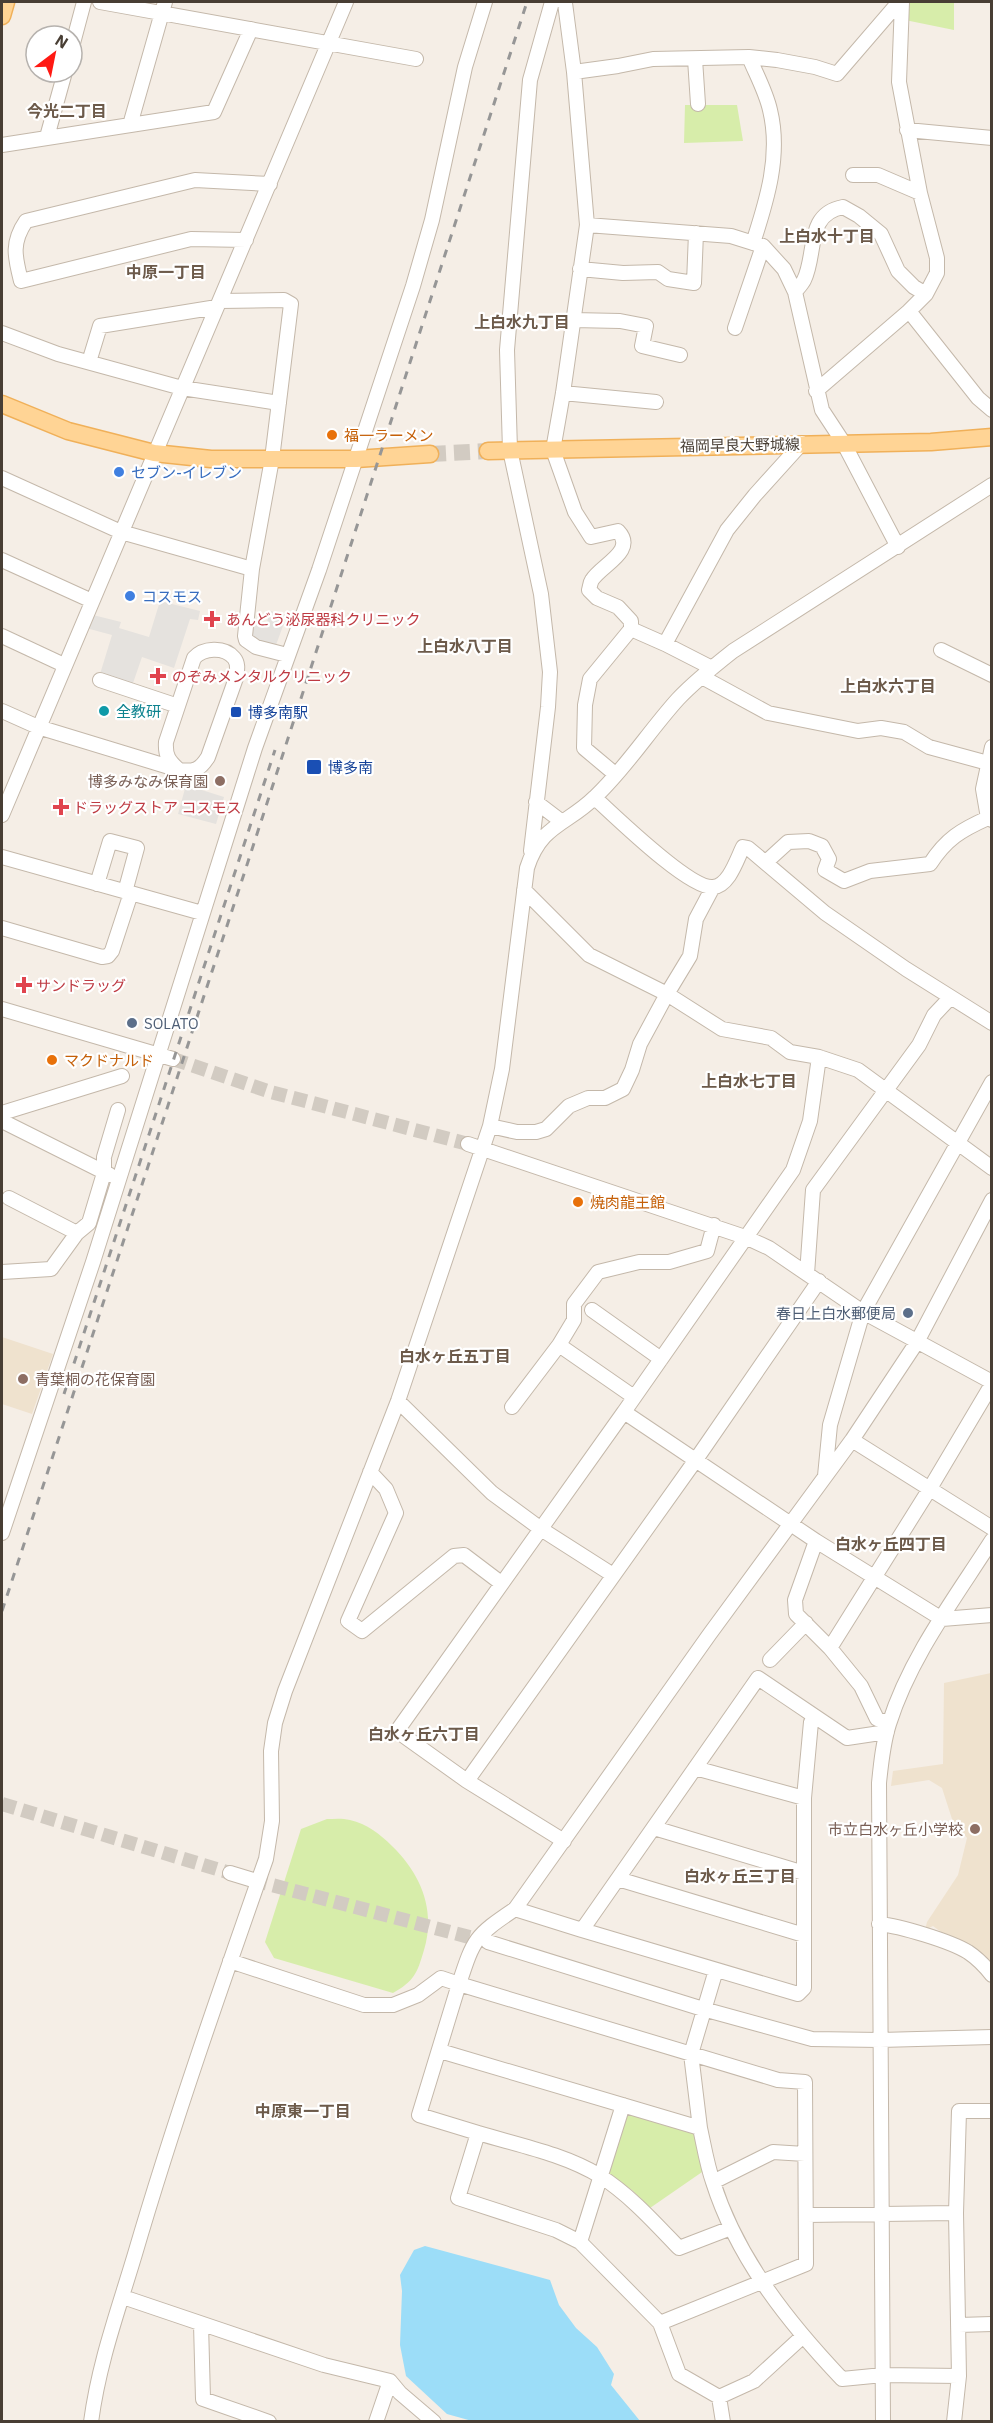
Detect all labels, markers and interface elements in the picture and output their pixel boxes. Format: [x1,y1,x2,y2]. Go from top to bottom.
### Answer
north arrow [24,24,84,84]
text: N [52,30,72,53]
district label: 今光二丁目 [27,101,107,121]
district label: 上白水十丁目 [779,226,875,246]
district label: 中原一丁目 [126,262,206,282]
district label: 上白水九丁目 [474,312,570,332]
place label: 福一ラーメン [344,426,433,445]
marker: 福一ラーメン [325,428,339,442]
street label: 福岡早良大野城線 [680,434,800,456]
place label: セブン-イレブン [131,463,242,482]
marker: セブン-イレブン [112,465,126,479]
place label: コスモス [142,587,202,606]
marker: コスモス [123,589,137,603]
marker: あんどう泌尿器科クリニック [203,610,221,628]
place label: あんどう泌尿器科クリニック [226,610,421,629]
district label: 上白水八丁目 [417,636,513,656]
marker: のぞみメンタルクリニック [149,667,167,685]
place label: のぞみメンタルクリニック [172,667,352,686]
district label: 上白水六丁目 [840,676,936,696]
place label: 全教研 [116,702,161,721]
place label: 博多南駅 [248,703,308,722]
marker: 全教研 [97,704,111,718]
marker: 博多南駅 [229,705,243,719]
marker: 博多南 [305,758,323,776]
place label: 博多南 [328,758,373,777]
place label: 博多みなみ保育園 [88,772,208,791]
marker: 博多みなみ保育園 [213,774,227,788]
place label: ドラッグストア コスモス [73,798,242,817]
marker: ドラッグストア コスモス [54,800,68,814]
place label: サンドラッグ [36,976,126,995]
marker: サンドラッグ [17,978,31,992]
place label: SOLATO [144,1014,199,1033]
marker: SOLATO [125,1016,139,1030]
place label: マクドナルド [64,1051,154,1070]
marker: マクドナルド [45,1053,59,1067]
district label: 上白水七丁目 [701,1071,797,1091]
place label: 焼肉龍王館 [590,1193,665,1212]
marker: 焼肉龍王館 [571,1195,585,1209]
place label: 春日上白水郵便局 [776,1304,896,1323]
marker: 春日上白水郵便局 [901,1306,915,1320]
district label: 白水ヶ丘五丁目 [399,1346,511,1366]
place label: 青葉桐の花保育園 [35,1370,155,1389]
marker: 青葉桐の花保育園 [16,1372,30,1386]
district label: 白水ヶ丘四丁目 [835,1534,947,1554]
district label: 白水ヶ丘六丁目 [368,1724,480,1744]
place label: 市立白水ヶ丘小学校 [828,1820,963,1839]
marker: 市立白水ヶ丘小学校 [968,1822,982,1836]
district label: 白水ヶ丘三丁目 [684,1866,796,1886]
district label: 中原東一丁目 [255,2101,351,2121]

